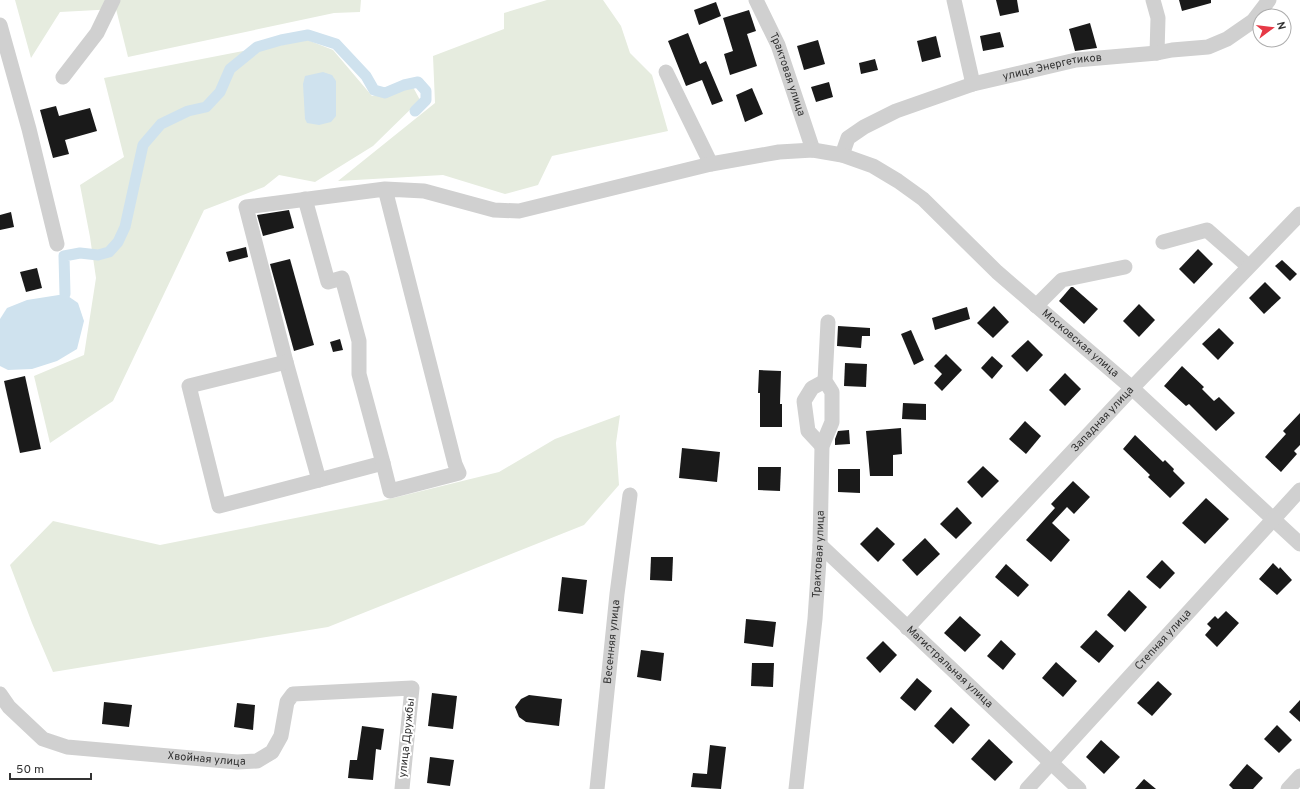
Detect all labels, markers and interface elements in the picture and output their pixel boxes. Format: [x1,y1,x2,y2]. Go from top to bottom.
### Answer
north arrow [1252,8,1292,48]
text: N [1273,20,1288,31]
street label: Трактовая улица [766,30,808,118]
street label: улица Энергетиков [1001,51,1102,84]
street label: Московская улица [1039,306,1122,381]
street label: Западная улица [1068,383,1137,455]
street label: Трактовая улица [809,510,828,598]
street label: Весенняя улица [601,599,623,685]
street label: Степная улица [1132,606,1195,673]
street label: Магистральная улица [903,623,996,711]
street label: улица Дружбы [396,698,418,778]
street label: Хвойная улица [167,749,246,769]
scale bar [10,755,91,781]
text: 50 m [16,762,44,778]

